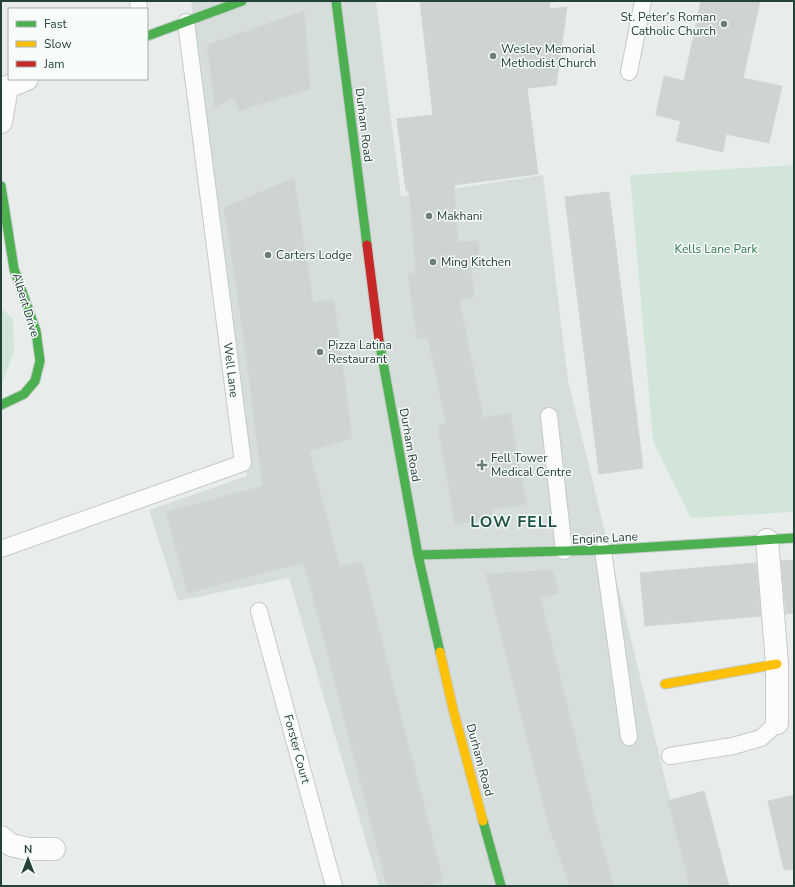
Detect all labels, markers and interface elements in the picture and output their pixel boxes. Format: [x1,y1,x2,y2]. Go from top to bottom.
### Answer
legend [8,8,148,80]
place label: St. Peter's Roman Catholic Church [620,9,716,39]
text: Fast [44,16,67,32]
marker: St. Peter's Roman Catholic Church [719,19,729,29]
text: Slow [44,36,72,52]
place label: Wesley Memorial Methodist Church [501,41,596,71]
marker: Wesley Memorial Methodist Church [488,51,498,61]
text: Jam [43,56,65,72]
street label: Durham Road [352,87,376,163]
place label: Makhani [437,208,482,224]
marker: Makhani [424,211,434,221]
park label: Kells Lane Park [675,241,758,257]
place label: Carters Lodge [276,247,352,263]
marker: Carters Lodge [263,250,273,260]
place label: Ming Kitchen [441,254,511,270]
marker: Ming Kitchen [428,257,438,267]
street label: Albert Drive [9,271,43,339]
place label: Pizza Latina Restaurant [328,337,392,367]
street label: Well Lane [220,342,242,398]
marker: Pizza Latina Restaurant [315,347,325,357]
street label: Durham Road [396,407,424,483]
place label: Fell Tower Medical Centre [491,450,572,480]
marker: Fell Tower Medical Centre [476,459,488,471]
district label: LOW FELL [470,511,558,533]
street label: Engine Lane [572,528,638,548]
street label: Forster Court [280,713,314,786]
street label: Durham Road [463,722,497,798]
north arrow [8,839,48,879]
text: N [24,842,32,857]

